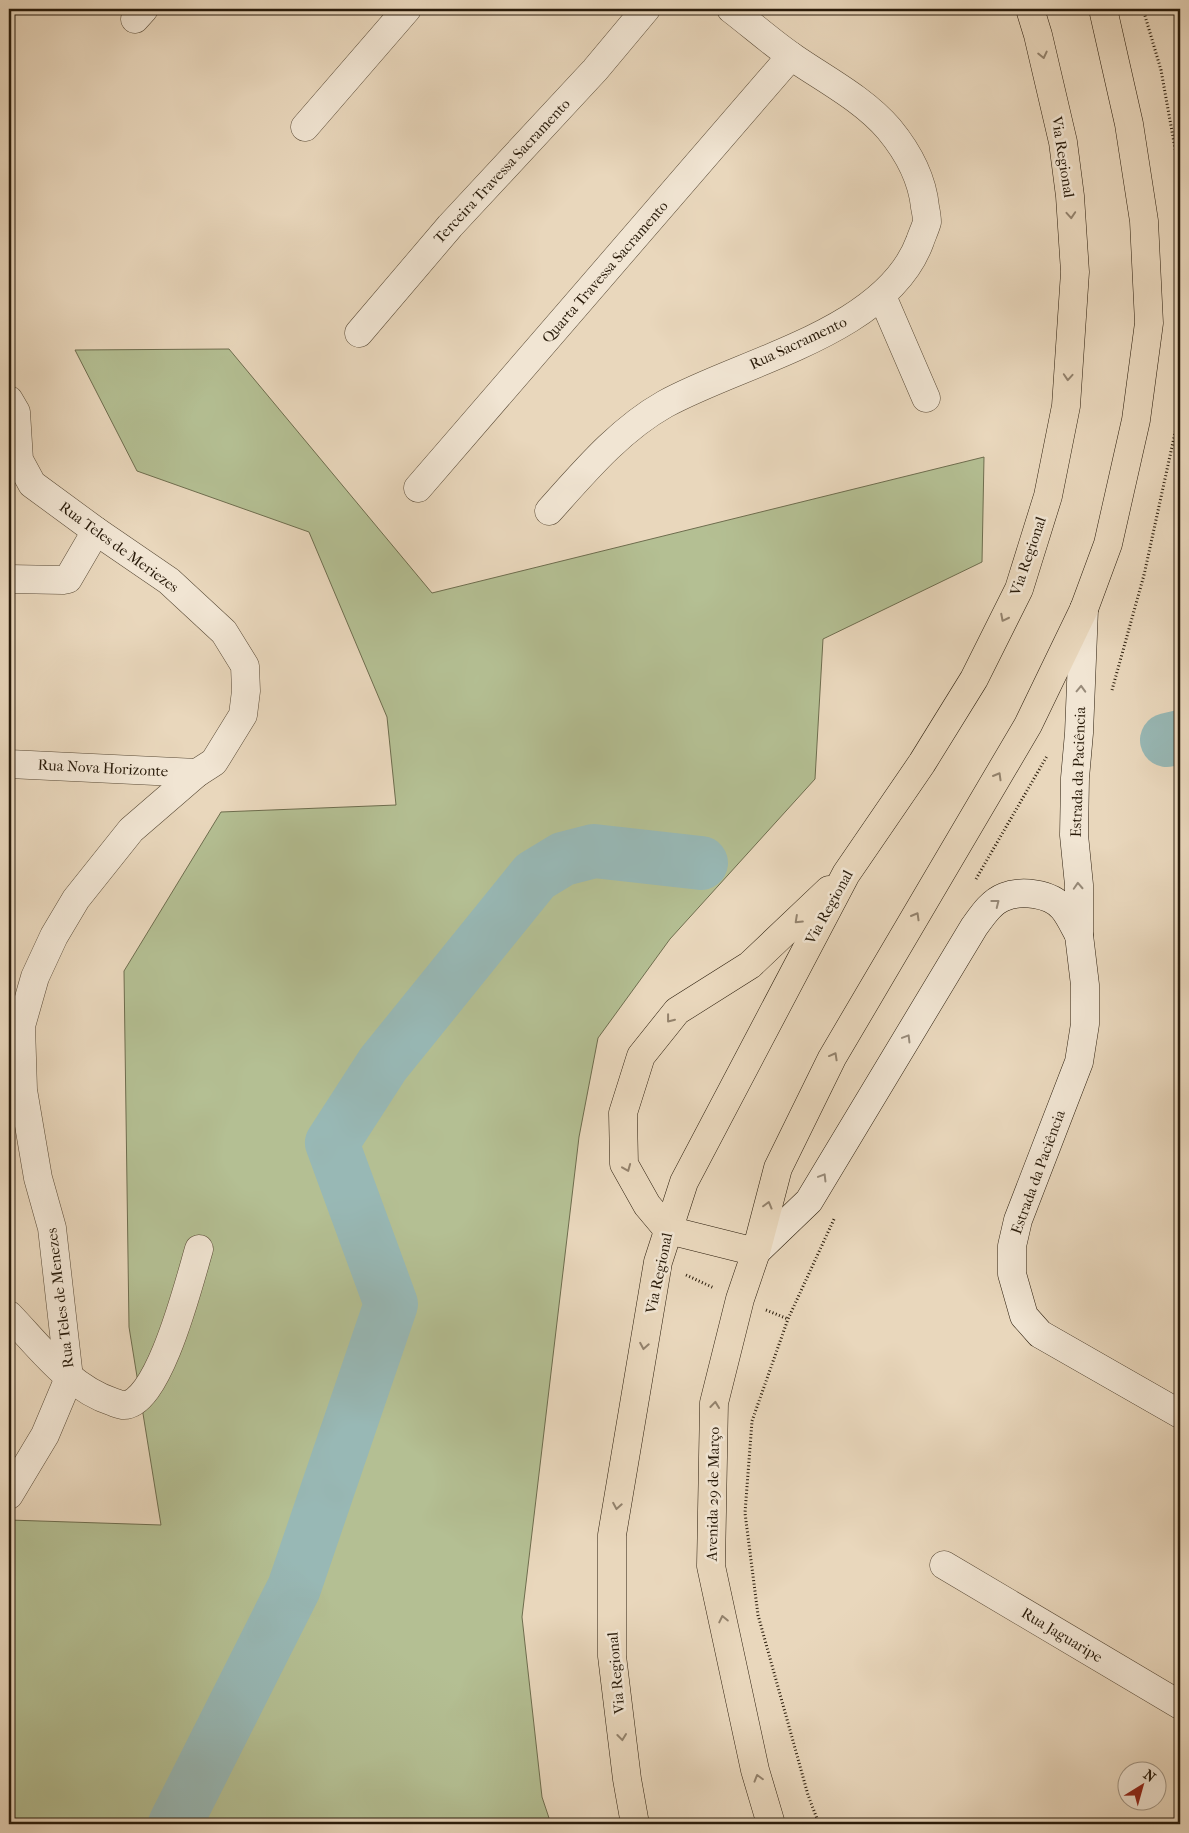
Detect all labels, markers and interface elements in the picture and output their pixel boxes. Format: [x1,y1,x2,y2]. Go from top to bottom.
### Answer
one-way arrow [1037,51,1048,60]
street label: Terceira Travessa Sacramento [430,95,574,247]
street label: Via Regional [1048,114,1078,199]
street label: Quarta Travessa Sacramento [538,197,672,347]
one-way arrow [1065,212,1076,220]
street label: Rua Sacramento [746,312,850,373]
one-way arrow [1062,374,1073,382]
street label: Rua Teles de Meriezes [56,498,183,597]
street label: Via Regional [1006,514,1050,599]
one-way arrow [1000,612,1010,621]
one-way arrow [1076,685,1086,692]
street label: Estrada da Paciência [1067,705,1089,838]
street label: Rua Nova Horizonte [37,756,169,780]
one-way arrow [992,772,1002,781]
street label: Via Regional [801,867,857,948]
one-way arrow [1073,882,1084,890]
one-way arrow [990,900,999,908]
one-way arrow [910,913,920,922]
one-way arrow [795,914,804,923]
one-way arrow [668,1013,676,1022]
one-way arrow [901,1034,911,1043]
one-way arrow [828,1053,838,1062]
street label: Estrada da Paciência [1007,1106,1069,1237]
one-way arrow [621,1163,631,1172]
one-way arrow [817,1174,827,1183]
one-way arrow [763,1201,773,1209]
street label: Rua Teles de Menezes [42,1226,78,1369]
street label: Via Regional [641,1231,676,1316]
one-way arrow [639,1341,649,1350]
one-way arrow [709,1401,720,1409]
street label: Avenida 29 de Março [703,1426,723,1562]
one-way arrow [612,1502,622,1510]
street label: Rua Jaguaripe [1018,1604,1106,1667]
one-way arrow [718,1614,728,1623]
street label: Via Regional [603,1631,629,1716]
one-way arrow [616,1734,627,1742]
north arrow [1116,1760,1166,1810]
text: N [1140,1766,1159,1786]
one-way arrow [753,1774,763,1782]

